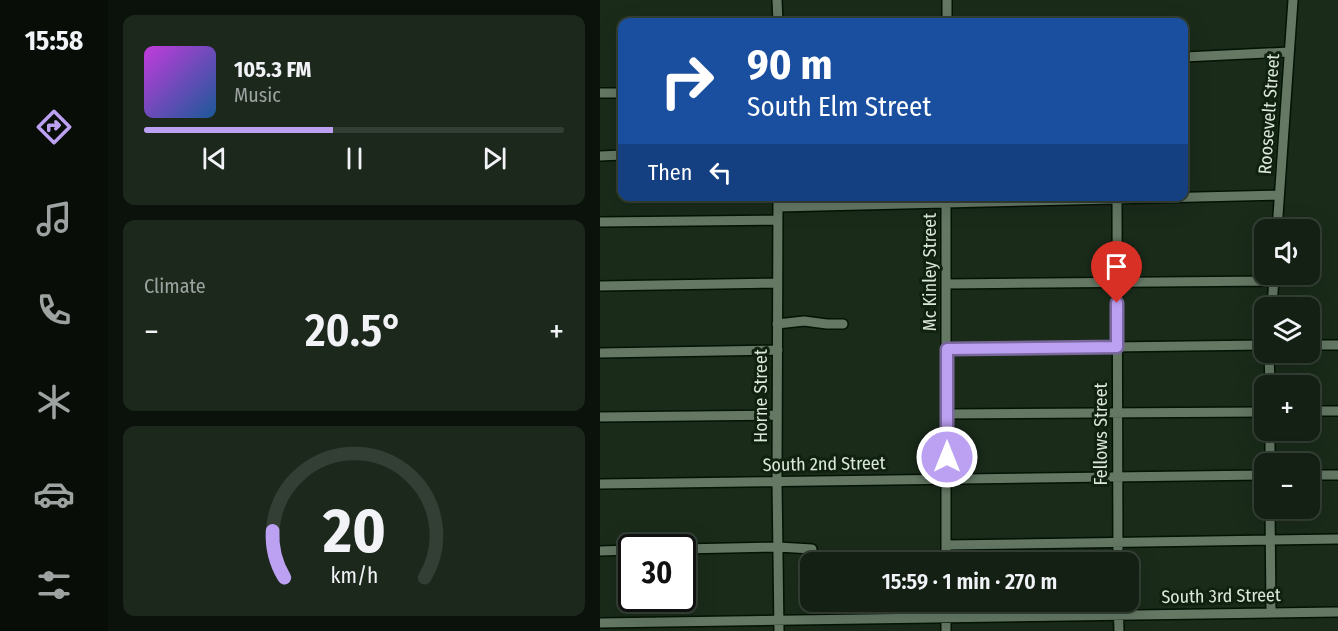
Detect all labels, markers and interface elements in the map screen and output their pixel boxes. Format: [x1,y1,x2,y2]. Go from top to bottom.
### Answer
text: 15:58 [25,25,83,57]
text: 90 m [747,40,832,90]
icon: right [648,42,726,120]
street label: Roosevelt Street [1254,53,1284,175]
text: 105.3 FM [234,56,311,83]
text: Music [234,83,281,107]
text: South Elm Street [747,91,931,123]
icon: directions [33,106,75,148]
icon: previous [198,142,231,175]
icon: pause [338,142,371,175]
icon: next [478,142,511,175]
icon: left [704,156,737,189]
text: Then [648,159,692,186]
icon: music [33,198,75,240]
street label: Mc Kinley Street [919,213,941,331]
map controls [1254,219,1320,519]
button: sound [1254,219,1320,285]
pin [1091,241,1142,303]
icon: arrive [1100,250,1133,283]
text: Climate [144,274,206,298]
icon: phone [33,289,75,331]
button: layers [1254,297,1320,363]
text: 20.5° [305,304,403,358]
text: − [144,312,159,352]
text: + [549,312,564,352]
street label: Horne Street [750,349,772,443]
button: + [1254,375,1320,441]
icon: climate [33,381,75,423]
street label: Fellows Street [1090,382,1112,486]
position arrow [915,425,979,489]
street label: South 2nd Street [762,452,886,476]
button: − [1254,453,1320,519]
icon: car [33,473,75,515]
text: 20 [322,494,385,569]
speed limit sign: 30 [618,534,696,612]
text: km/h [330,563,378,589]
icon: filters [33,564,75,606]
text: 15:59 · 1 min · 270 m [882,568,1057,595]
street label: South 3rd Street [1161,584,1281,608]

